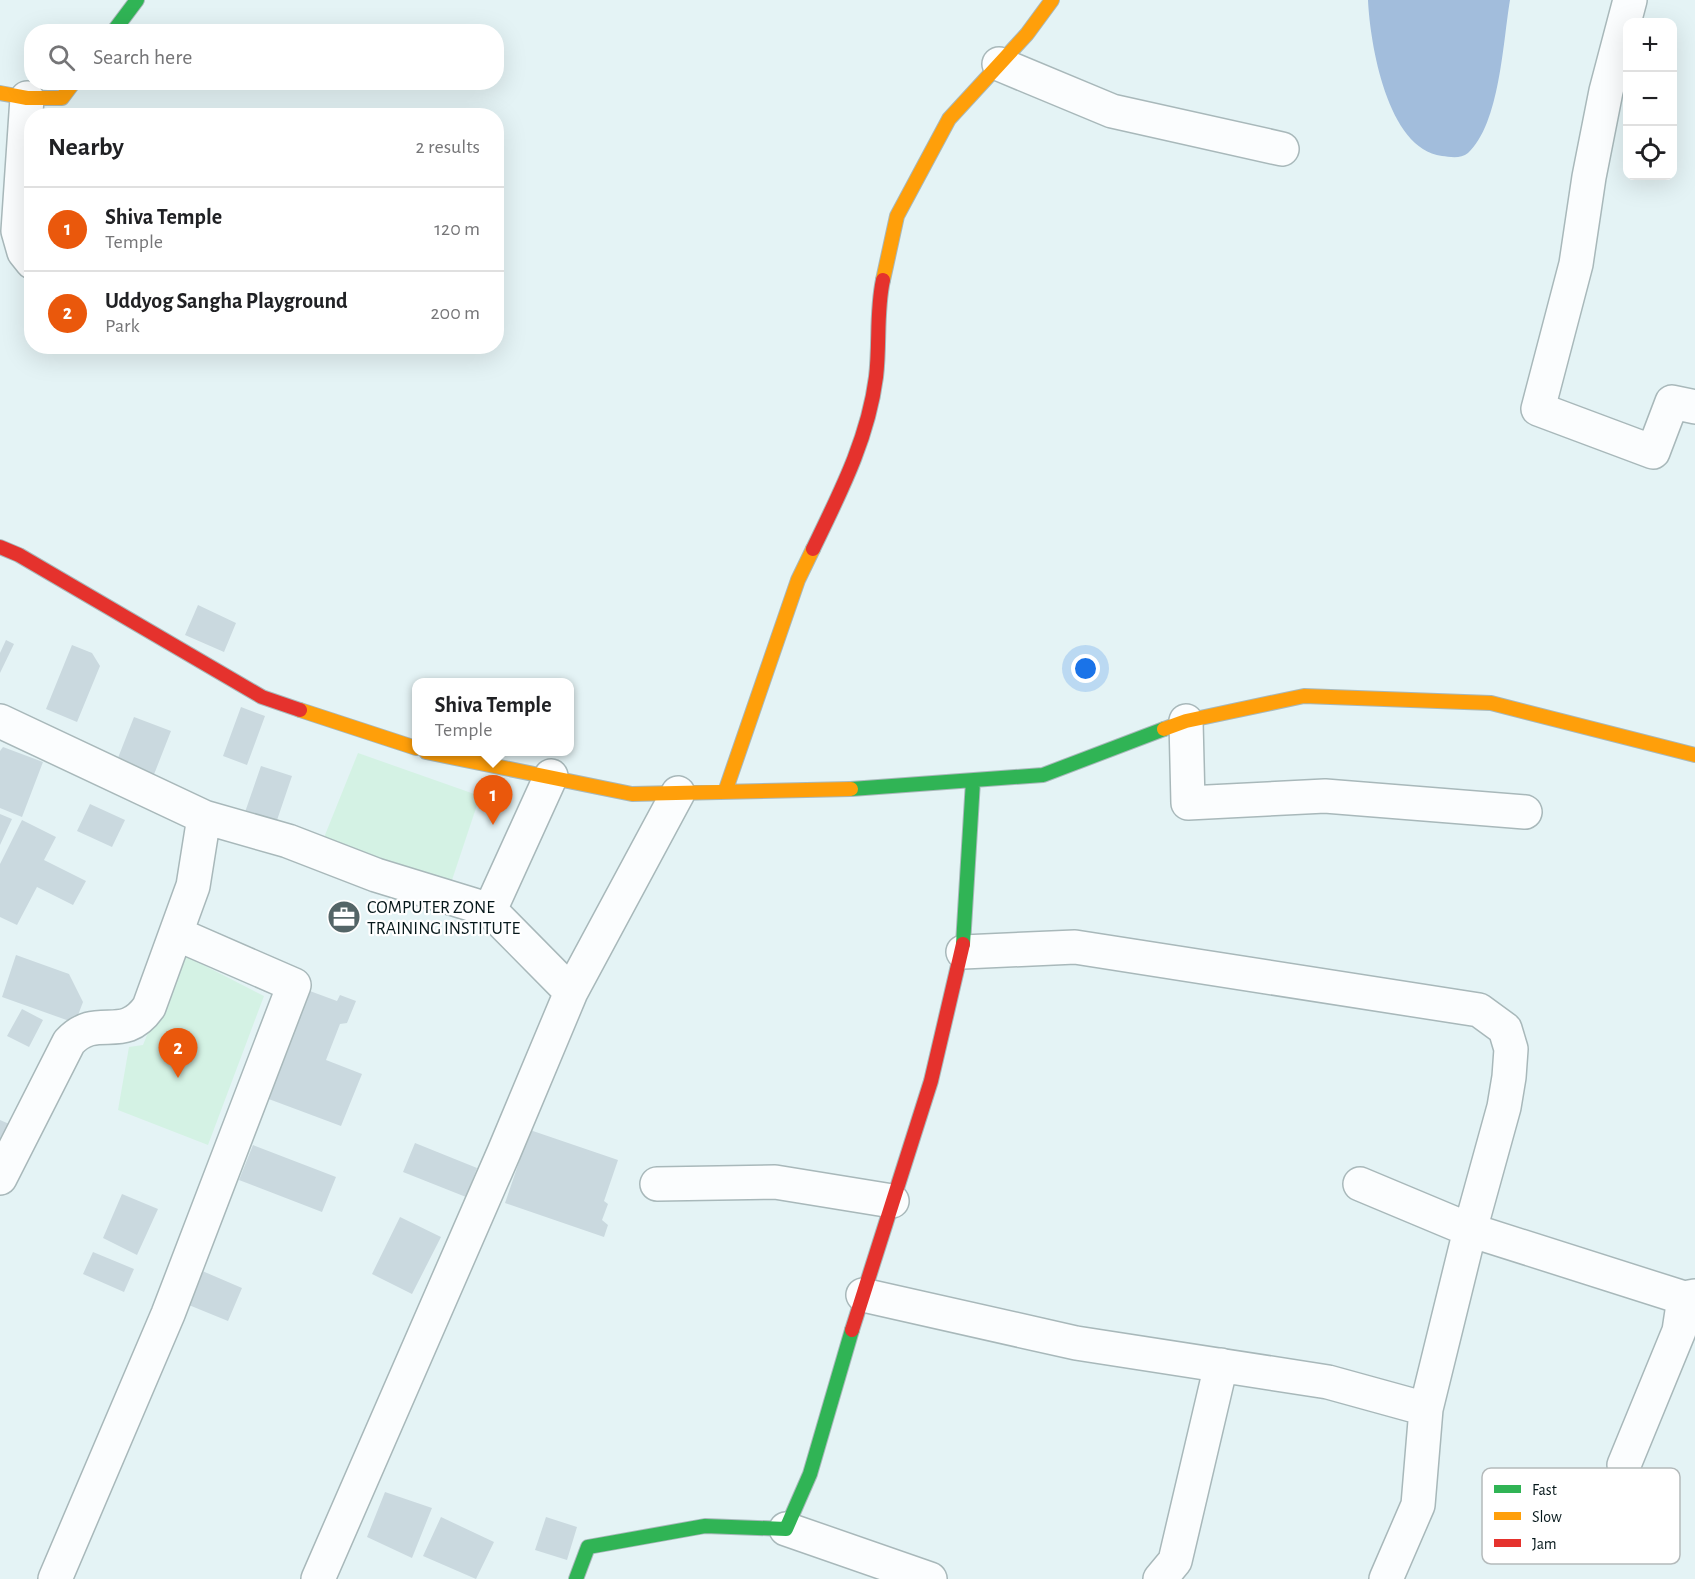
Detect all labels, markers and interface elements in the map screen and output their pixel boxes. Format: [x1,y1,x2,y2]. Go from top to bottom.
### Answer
map controls [1623,18,1677,180]
button: + [1623,18,1677,72]
search box [24,24,504,90]
icon: search [45,41,78,74]
text: Search here [93,46,192,68]
button: − [1623,72,1677,126]
button: locate [1623,126,1677,180]
text: Nearby [48,134,124,160]
text: 2 results [416,137,480,157]
text: Shiva Temple [105,206,222,228]
text: 1 [64,219,71,239]
text: 120 m [434,219,480,239]
text: Temple [105,232,163,252]
text: Uddyog Sangha Playground [105,290,348,312]
text: 2 [63,303,72,323]
text: 200 m [430,303,480,323]
text: Park [105,316,140,336]
your location [1071,654,1100,683]
popup [412,678,574,756]
text: Shiva Temple [434,694,552,716]
text: Temple [434,720,493,740]
pin: 1 [474,776,512,825]
office icon: COMPUTER ZONE TRAINING INSTITUTE [326,899,362,935]
place label: COMPUTER ZONE TRAINING INSTITUTE [367,899,521,938]
pin: 2 [158,1028,198,1078]
legend [1482,1468,1680,1564]
text: Fast [1532,1482,1557,1498]
text: Slow [1532,1509,1562,1525]
text: Jam [1532,1536,1557,1552]

